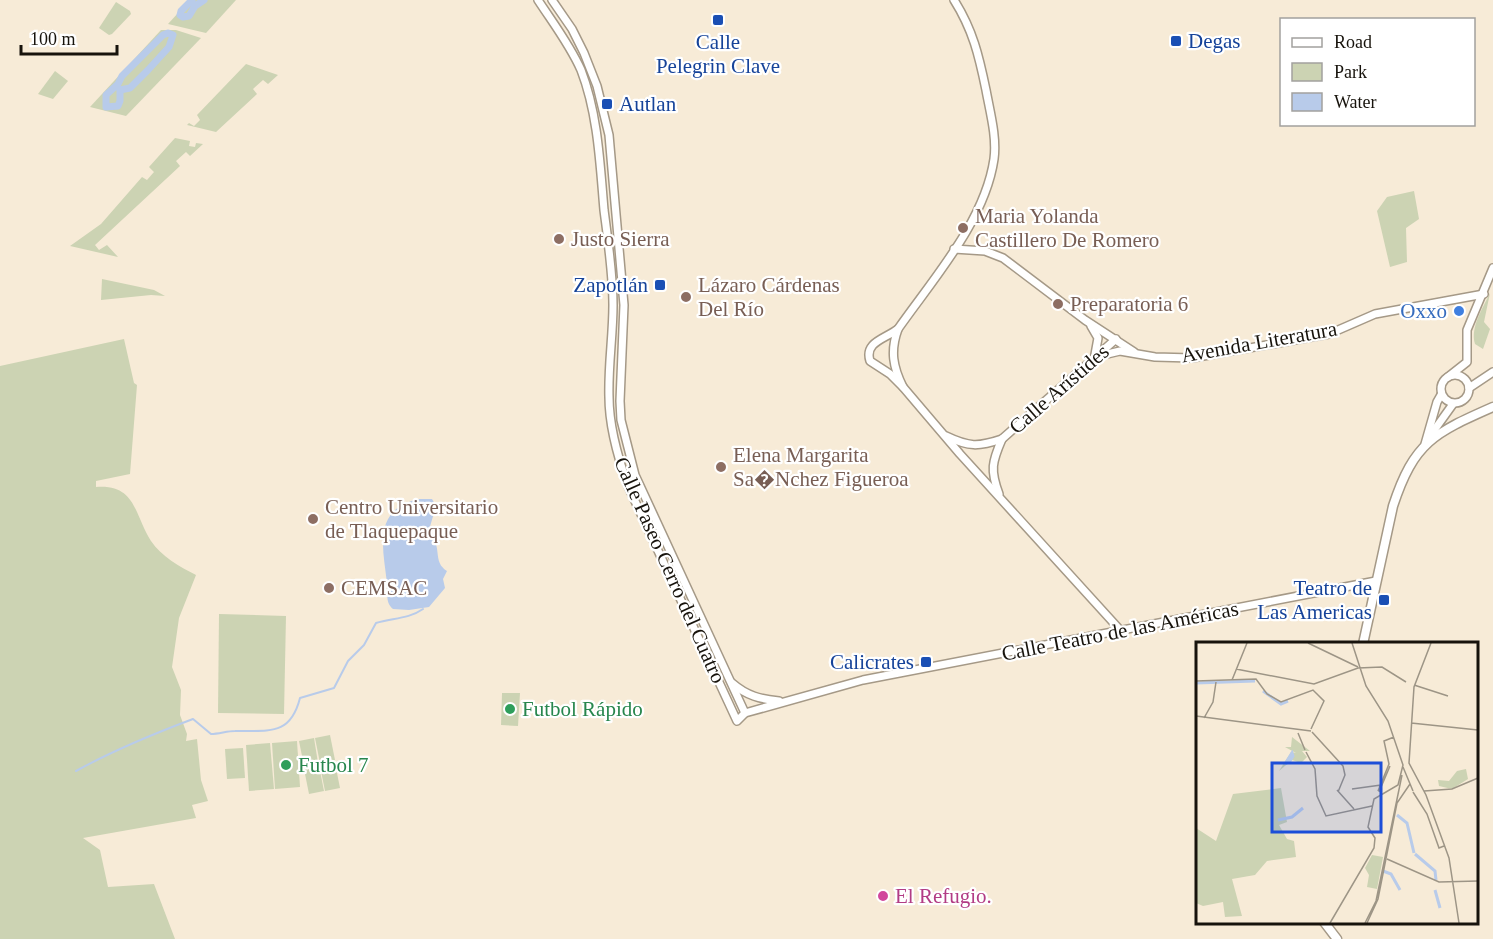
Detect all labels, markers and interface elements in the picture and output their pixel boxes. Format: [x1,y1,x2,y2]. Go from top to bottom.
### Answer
marker: Calle Pelegrin Clave [711,13,725,27]
scale bar [21,18,117,56]
legend [1280,18,1475,126]
text: 100 m [30,29,76,49]
place label: Degas [1188,29,1240,53]
place label: Calle Pelegrin Clave [656,30,780,78]
text: Road [1334,32,1372,52]
marker: Degas [1169,34,1183,48]
text: Park [1334,62,1367,82]
place label: Autlan [619,92,677,116]
text: Water [1334,92,1377,112]
marker: Autlan [600,97,614,111]
place label: Maria Yolanda Castillero De Romero [975,204,1159,252]
marker: Maria Yolanda Castillero De Romero [956,221,970,235]
place label: Justo Sierra [571,227,670,251]
marker: Justo Sierra [552,232,566,246]
place label: Zapotlán [573,273,648,297]
place label: Lázaro Cárdenas Del Río [698,273,840,321]
marker: Zapotlán [653,278,667,292]
marker: Lázaro Cárdenas Del Río [679,290,693,304]
place label: Preparatoria 6 [1070,292,1188,316]
marker: Preparatoria 6 [1051,297,1065,311]
place label: Oxxo [1400,299,1447,323]
marker: Oxxo [1452,304,1466,318]
street label: Avenida Literatura [1179,316,1339,368]
street label: Calle Arístides [1004,339,1114,439]
place label: Elena Margarita Sa�Nchez Figueroa [733,443,909,491]
street label: Calle Paseo Cerro del Cuatro [609,453,731,687]
marker: Elena Margarita Sa�Nchez Figueroa [714,460,728,474]
place label: Centro Universitario de Tlaquepaque [325,495,498,543]
marker: Centro Universitario de Tlaquepaque [306,512,320,526]
place label: CEMSAC [341,576,427,600]
place label: Teatro de Las Americas [1257,576,1372,624]
marker: CEMSAC [322,581,336,595]
marker: Teatro de Las Americas [1377,593,1391,607]
street label: Calle Teatro de las Américas [1000,596,1240,666]
inset map [1196,642,1478,924]
place label: Calicrates [830,650,914,674]
marker: Calicrates [919,655,933,669]
place label: Futbol Rápido [522,697,643,721]
marker: Futbol Rápido [503,702,517,716]
place label: Futbol 7 [298,753,369,777]
marker: Futbol 7 [279,758,293,772]
place label: El Refugio. [895,884,992,908]
marker: El Refugio. [876,889,890,903]

